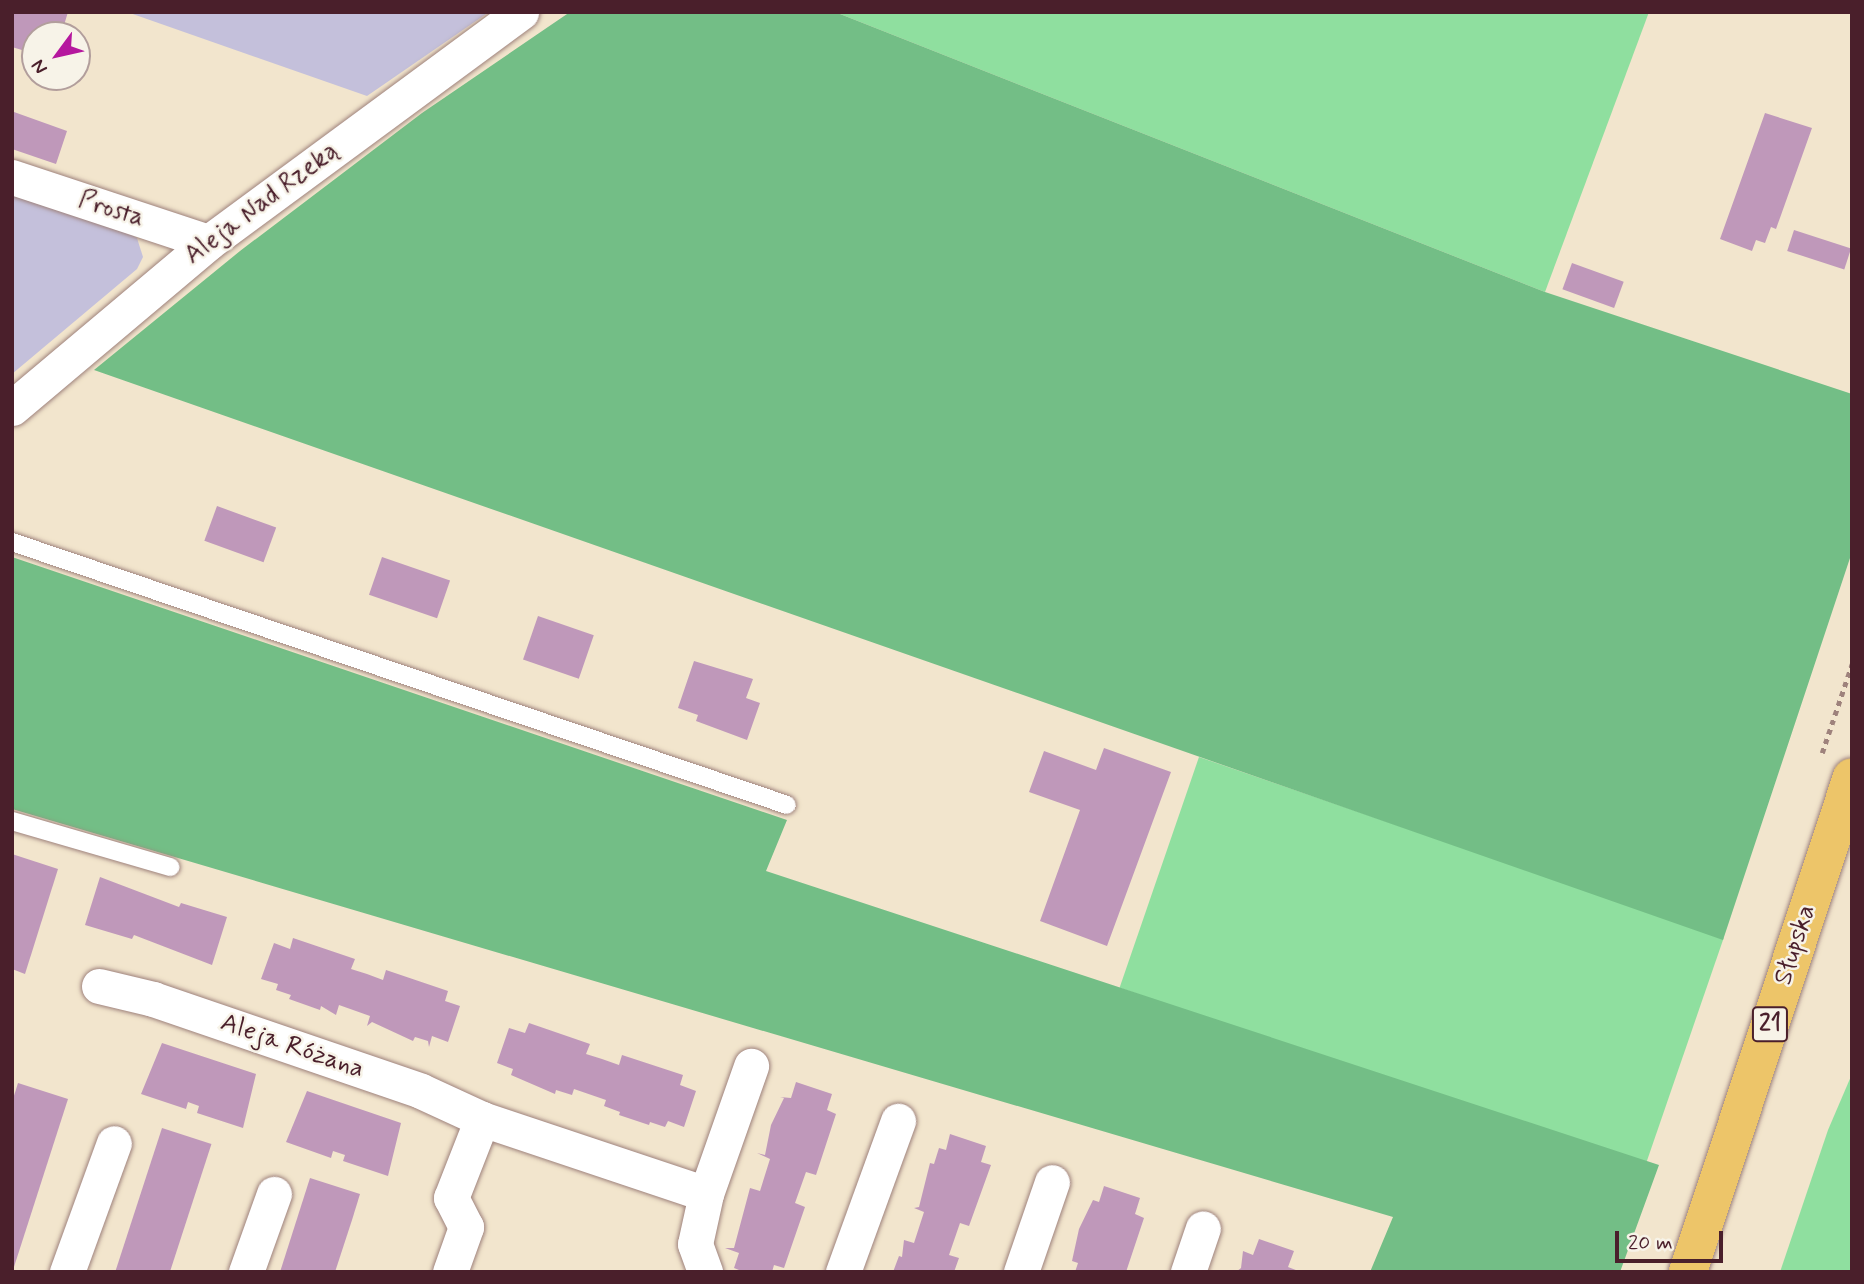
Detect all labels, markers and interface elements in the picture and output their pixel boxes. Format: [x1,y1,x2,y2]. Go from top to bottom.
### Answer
north arrow [21,21,91,91]
text: N [26,55,54,79]
street label: Aleja Nad Rzeką [178,135,346,273]
street label: Prosta [74,185,148,235]
street label: Słupska [1768,901,1824,989]
road number: 21 [1751,1004,1789,1044]
street label: Aleja Różana [217,1008,367,1086]
scale bar [1619,1218,1728,1262]
text: 20 m [1628,1229,1673,1257]

